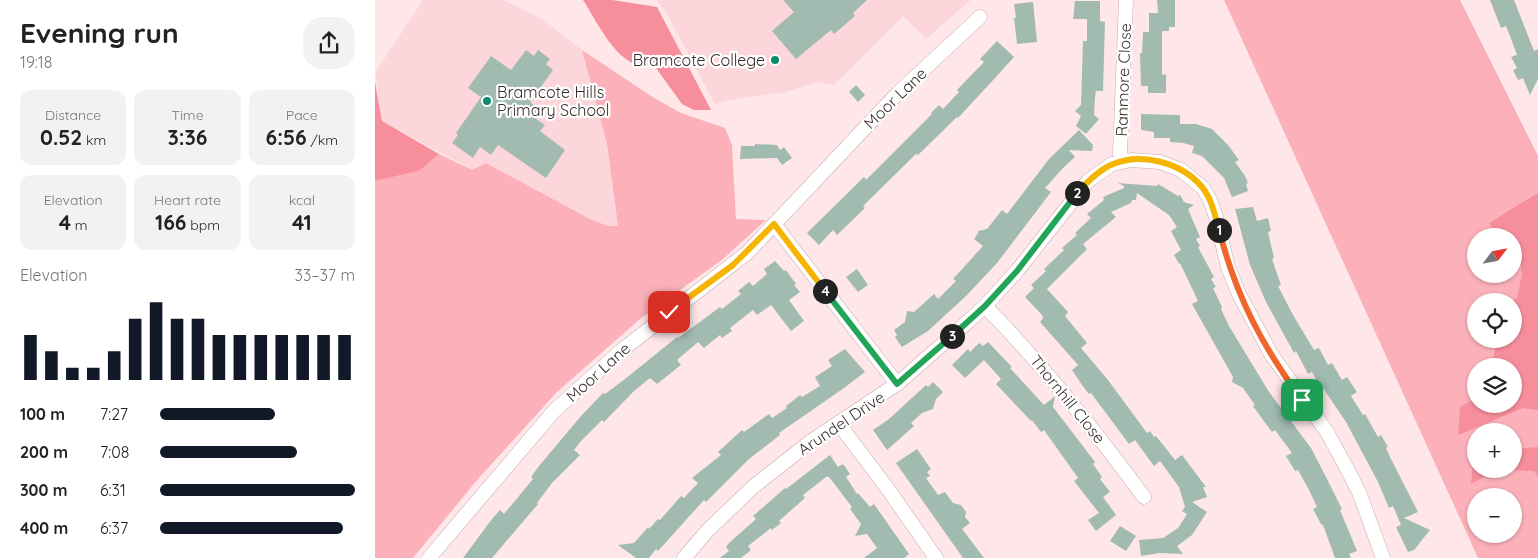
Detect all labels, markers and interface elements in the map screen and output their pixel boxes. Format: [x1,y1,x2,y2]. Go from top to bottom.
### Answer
text: Evening run [20,15,179,50]
button: share [303,17,355,69]
street label: Ranmore Close [1111,23,1135,137]
place label: Bramcote College [633,50,765,70]
text: 19:18 [20,52,52,72]
marker: Bramcote College [769,54,781,66]
street label: Moor Lane [859,63,931,133]
place label: Bramcote Hills Primary School [497,82,609,120]
marker: Bramcote Hills Primary School [481,95,493,107]
text: Distance [45,106,101,124]
text: Time [171,106,204,124]
text: Pace [286,106,318,124]
text: 0.52 [40,124,82,150]
text: 3:36 [168,124,207,150]
text: 6:56 [266,124,307,150]
text: km [82,131,106,149]
text: /km [307,131,338,149]
pin: 2 [1065,180,1089,206]
text: 2 [1074,184,1081,202]
text: Elevation [44,191,103,209]
text: Heart rate [154,191,221,209]
text: kcal [289,191,315,209]
text: 4 [59,209,71,235]
text: 166 [155,209,186,235]
text: 41 [292,209,312,235]
text: m [71,216,88,234]
text: bpm [186,216,220,234]
pin: 1 [1207,218,1231,242]
text: 1 [1217,221,1222,239]
north arrow [1467,228,1523,282]
map controls [1467,228,1522,543]
text: Elevation [20,265,87,285]
text: 33–37 m [295,265,355,285]
pin: 4 [813,278,837,304]
text: 4 [821,282,830,300]
pin [648,291,690,333]
button: locate [1467,293,1522,348]
icon: check [655,298,683,326]
pin: 3 [939,324,965,348]
text: 3 [949,327,956,345]
street label: Moor Lane [562,338,634,406]
street label: Thornhill Close [1026,351,1110,447]
button: layers [1467,358,1522,413]
pin [1281,379,1323,421]
icon: arrive [1288,386,1316,414]
street label: Arundel Drive [794,387,888,459]
text: 100 m [20,404,65,424]
text: 7:27 [100,404,128,424]
button: + [1467,423,1522,478]
text: 200 m [20,442,68,462]
text: 7:08 [100,442,129,462]
text: 300 m [20,480,67,500]
text: 6:31 [100,480,126,500]
button: − [1467,488,1522,543]
text: 400 m [20,518,68,538]
text: 6:37 [100,518,128,538]

